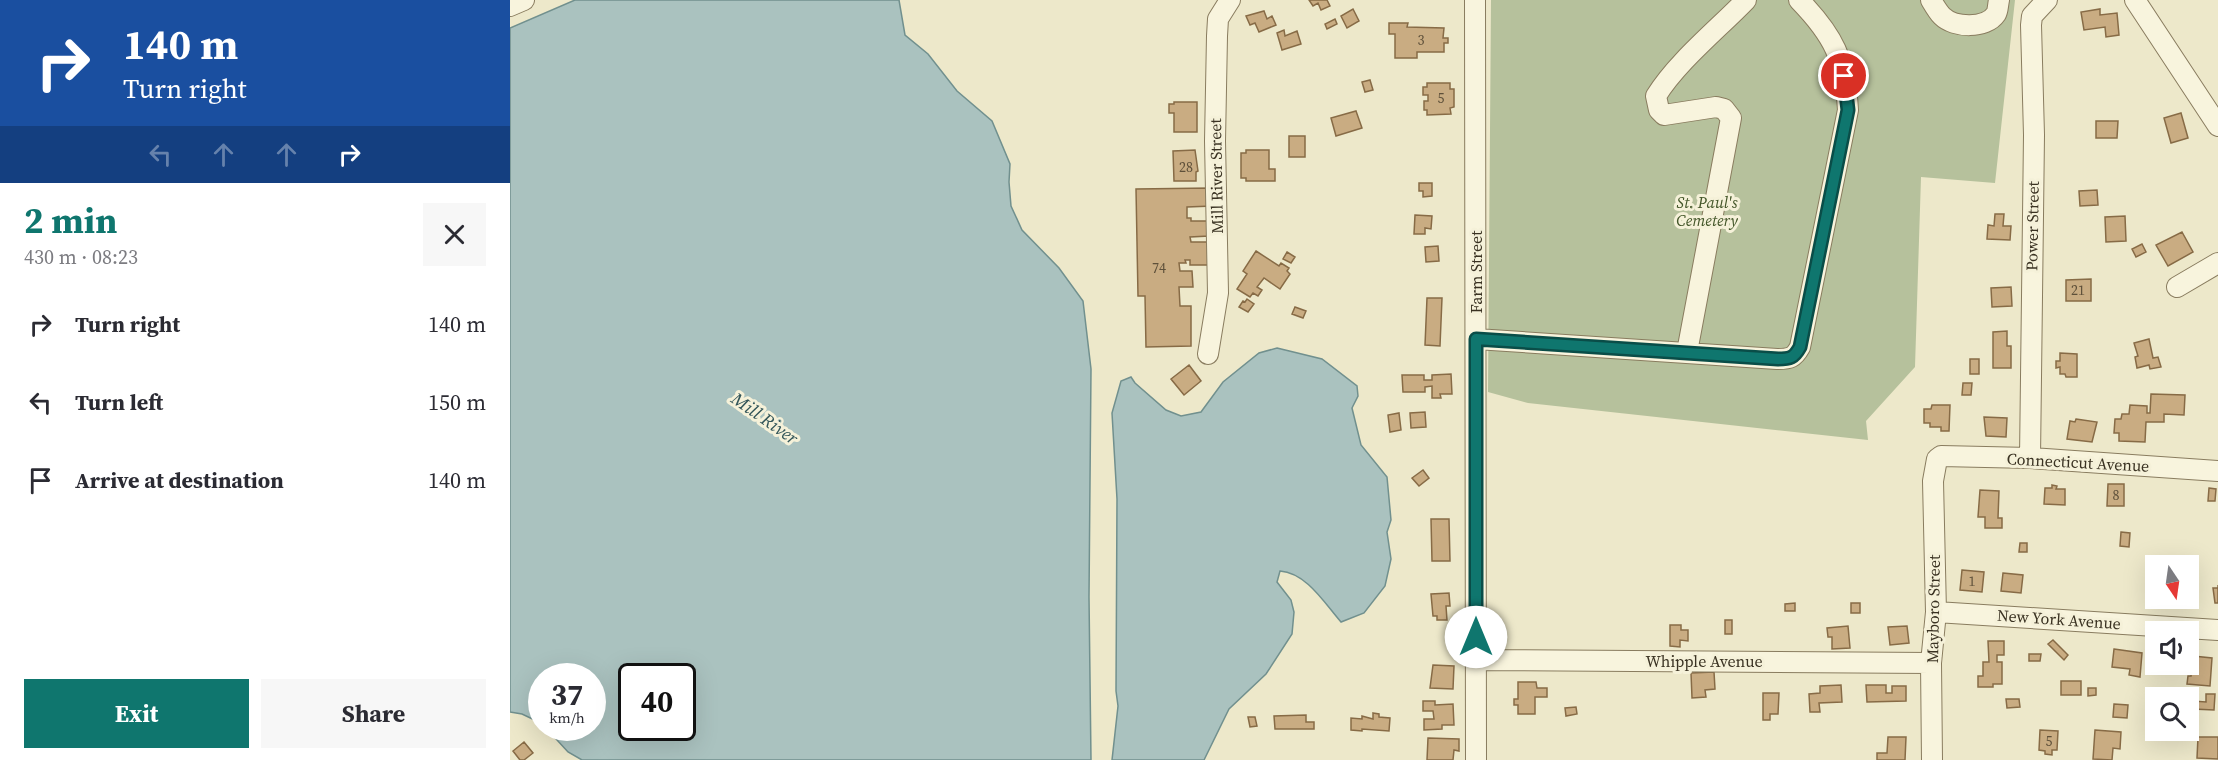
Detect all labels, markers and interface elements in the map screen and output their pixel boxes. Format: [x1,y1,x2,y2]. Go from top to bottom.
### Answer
text: 140 m [123,15,238,73]
icon: right [24,24,102,102]
house number: 3 [1418,30,1425,50]
pin [1818,50,1869,101]
icon: arrive [1827,59,1860,92]
text: Turn right [123,70,247,107]
house number: 5 [1438,88,1445,108]
street label: Mill River Street [1204,117,1228,234]
icon: left [144,138,177,171]
icon: ahead [207,138,240,171]
icon: ahead [270,138,303,171]
icon: right [333,138,366,171]
house number: 28 [1179,157,1193,177]
street label: Power Street [2020,180,2044,271]
park label: St. Paul's Cemetery [1676,191,1738,231]
text: 2 min [24,196,117,245]
button: close [423,203,486,266]
street label: Farm Street [1465,230,1487,313]
text: 430 m · 08:23 [24,243,138,271]
house number: 74 [1152,258,1166,278]
house number: 21 [2071,280,2085,300]
icon: right [24,308,57,341]
text: Turn right [75,309,180,339]
text: 140 m [428,309,486,339]
water label: Mill River [726,385,804,451]
icon: left [24,386,57,419]
text: Turn left [75,387,163,417]
text: 150 m [428,387,486,417]
street label: Connecticut Avenue [2006,447,2150,477]
icon: arrive [24,464,57,497]
text: Arrive at destination [75,465,284,495]
text: 140 m [428,465,486,495]
house number: 8 [2113,485,2120,505]
street label: Mayboro Street [1921,554,1945,663]
north arrow [2145,555,2199,609]
map controls [2145,555,2199,741]
house number: 1 [1969,571,1976,591]
street label: New York Avenue [1996,604,2122,634]
position arrow [1444,605,1508,669]
button: sound [2145,621,2199,675]
street label: Whipple Avenue [1645,650,1763,672]
speed limit sign: 40 [618,663,696,741]
text: 37 [551,674,583,715]
button: Exit [24,679,249,748]
button: Share [261,679,486,748]
button: search [2145,687,2199,741]
text: km/h [549,707,585,728]
house number: 5 [2046,731,2053,751]

